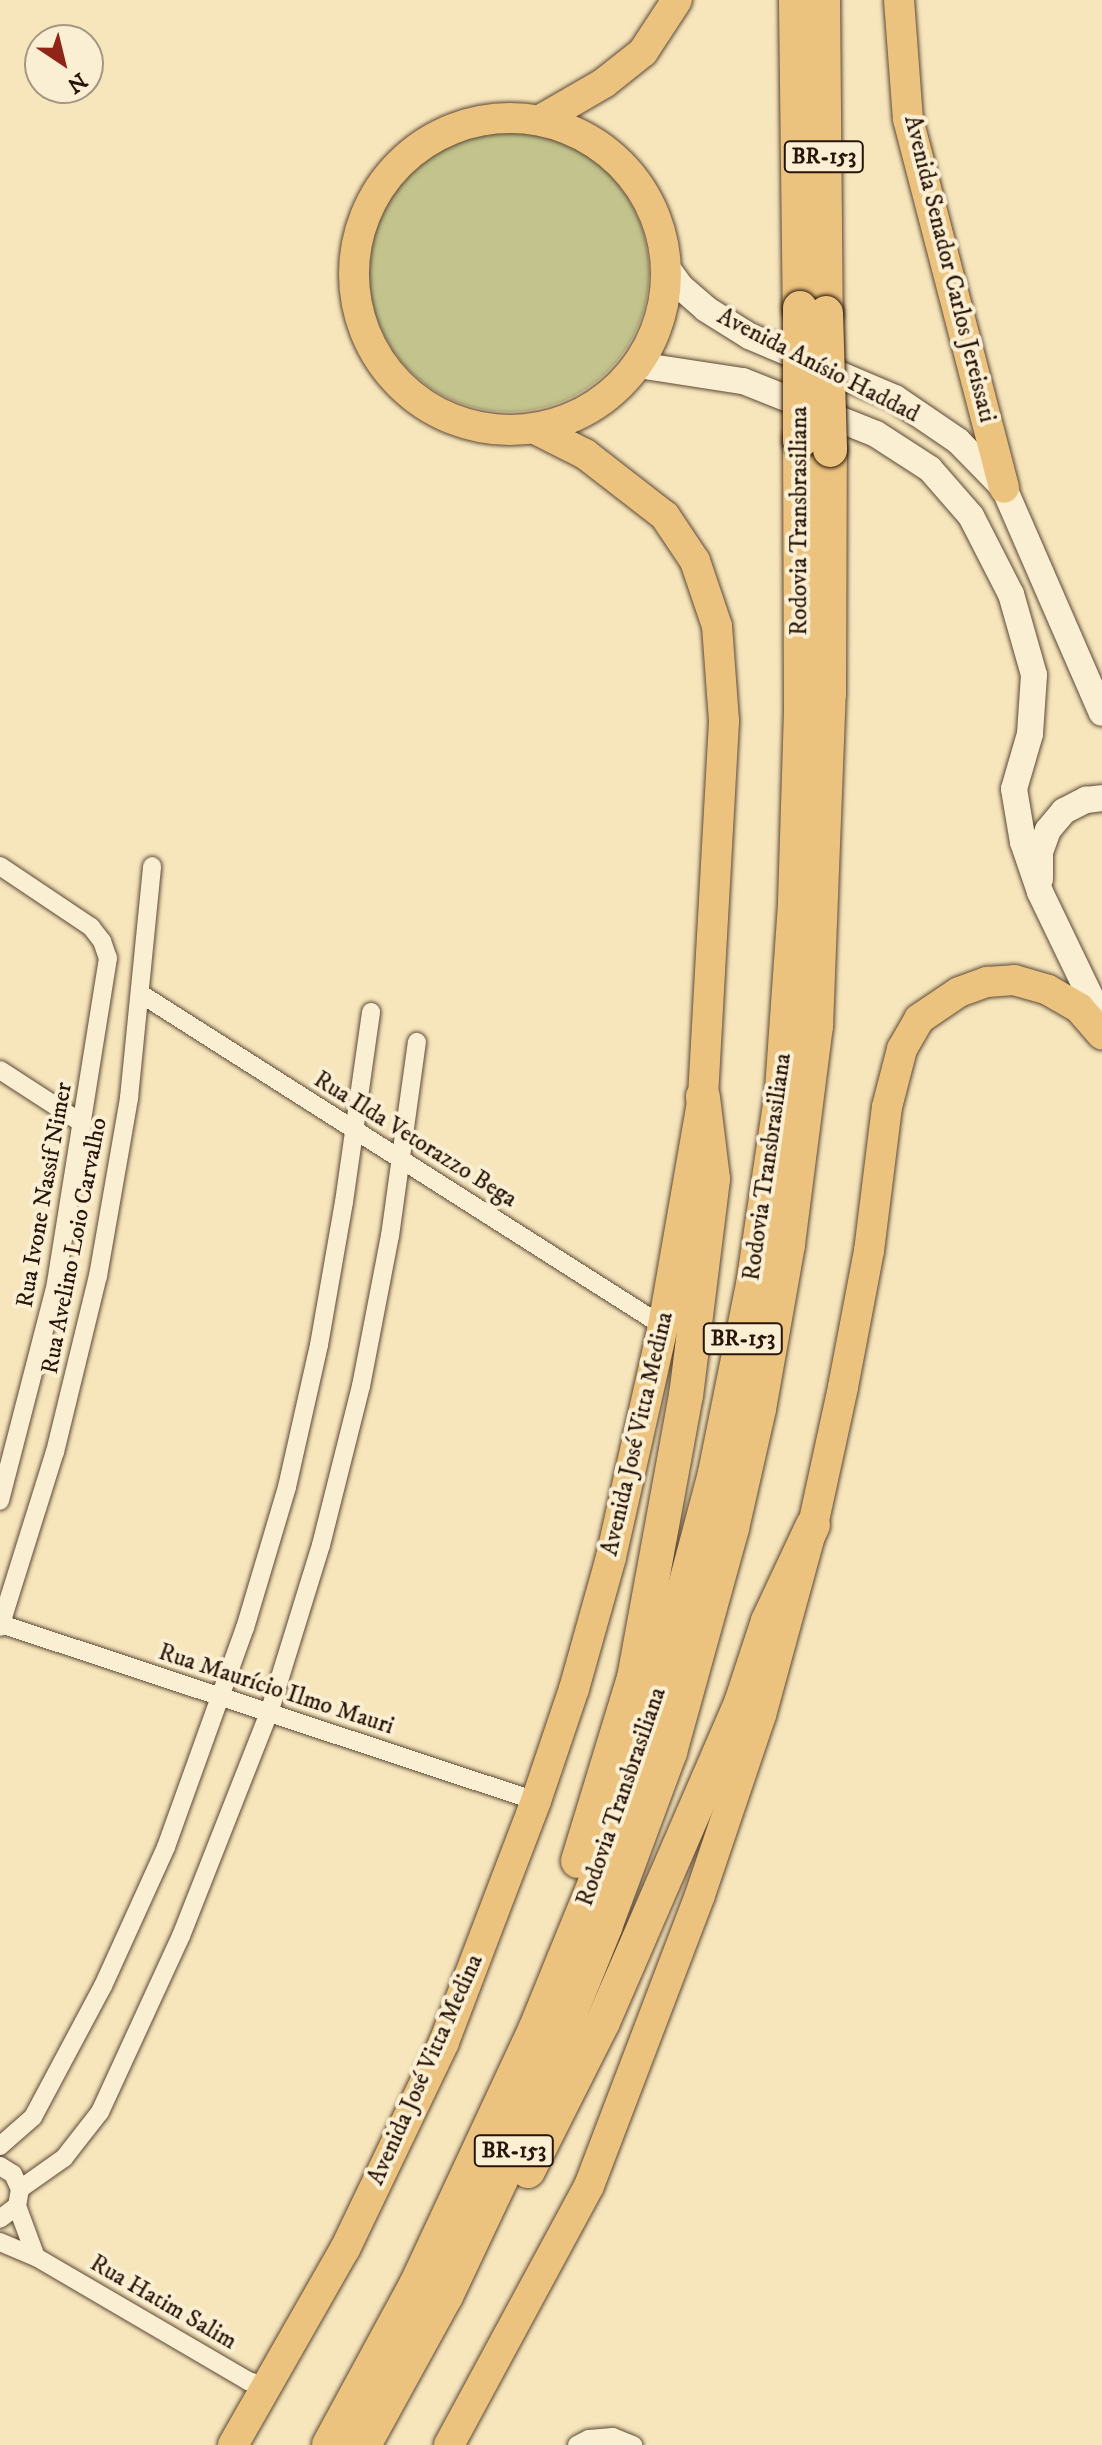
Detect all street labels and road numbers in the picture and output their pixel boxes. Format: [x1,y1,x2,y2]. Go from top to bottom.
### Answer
street label: Avenida Senador Carlos Jereissati [897,113,1001,425]
road number: BR-153 [782,139,866,175]
street label: Avenida Anísio Haddad [712,303,924,429]
street label: Rodovia Transbrasiliana [786,406,814,636]
street label: Rodovia Transbrasiliana [738,1051,798,1283]
street label: Rua Ilda Vetorazzo Bega [308,1066,522,1214]
street label: Rua Ivone Nassif Nimer [11,1080,79,1310]
street label: Rua Avelino Loio Carvalho [36,1115,114,1377]
street label: Avenida José Vitta Medina [596,1309,680,1559]
road number: BR-153 [701,1321,785,1357]
street label: Rua Maurício Ilmo Mauri [155,1638,397,1742]
street label: Rodovia Transbrasiliana [571,1684,673,1910]
street label: Avenida José Vitta Medina [362,1950,490,2190]
road number: BR-153 [472,2133,556,2169]
street label: Rua Hatim Salim [85,2249,241,2357]

